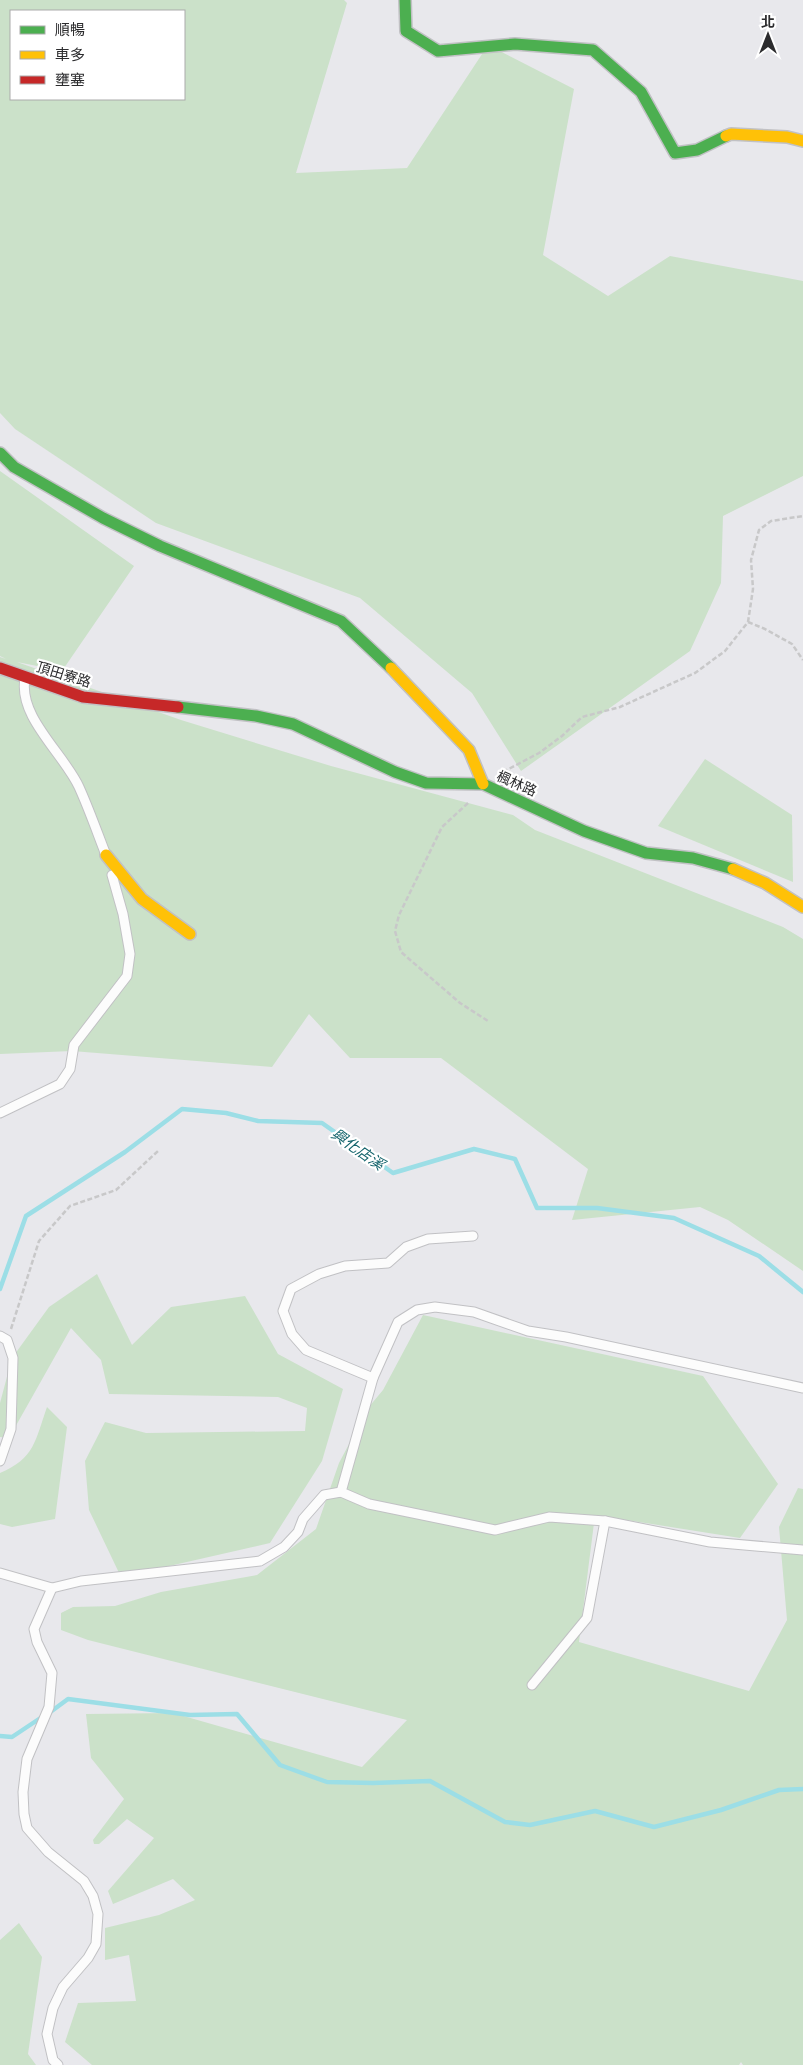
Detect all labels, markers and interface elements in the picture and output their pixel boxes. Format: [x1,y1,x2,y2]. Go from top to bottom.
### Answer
legend [10,10,185,100]
north arrow [743,10,793,60]
text: 北 [761,11,775,32]
text: 順暢 [55,18,85,41]
text: 車多 [55,43,85,66]
text: 壅塞 [55,68,85,91]
street label: 頂田寮路 [34,656,94,692]
street label: 楓林路 [494,765,540,801]
water label: 興化店溪 [327,1122,391,1177]

